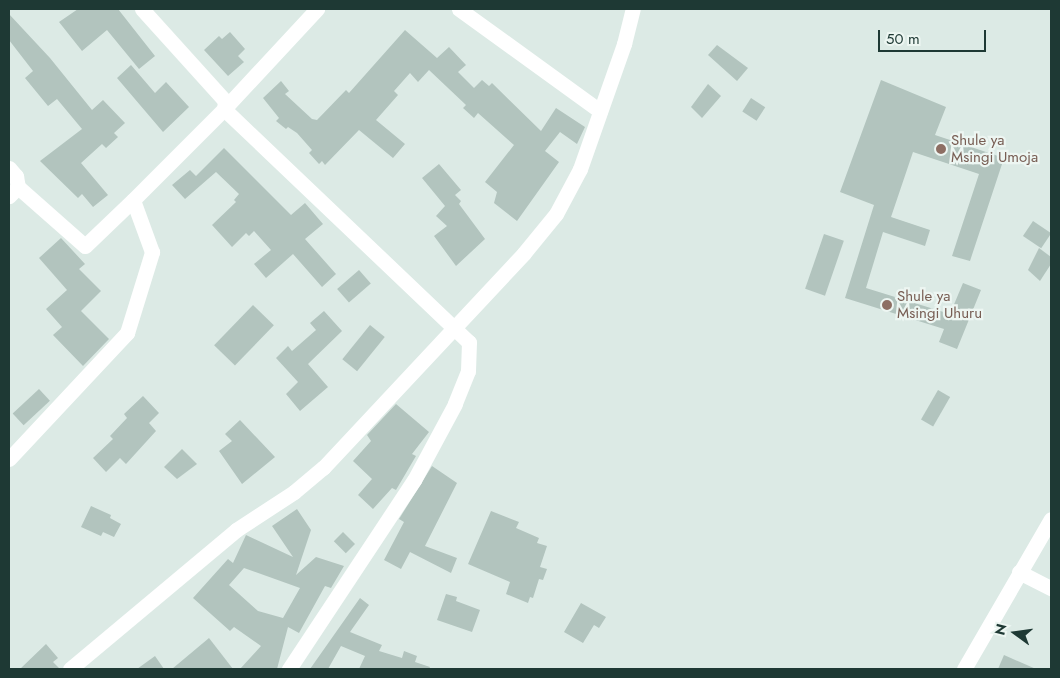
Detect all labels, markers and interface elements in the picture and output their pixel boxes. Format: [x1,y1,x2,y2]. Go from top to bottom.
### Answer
scale bar [880,20,988,52]
text: 50 m [886,28,920,50]
place label: Shule ya Msingi Umoja [951,131,1038,166]
marker: Shule ya Msingi Umoja [935,143,947,155]
place label: Shule ya Msingi Uhuru [897,287,982,322]
marker: Shule ya Msingi Uhuru [881,299,893,311]
north arrow [990,608,1040,658]
text: N [989,622,1011,637]

